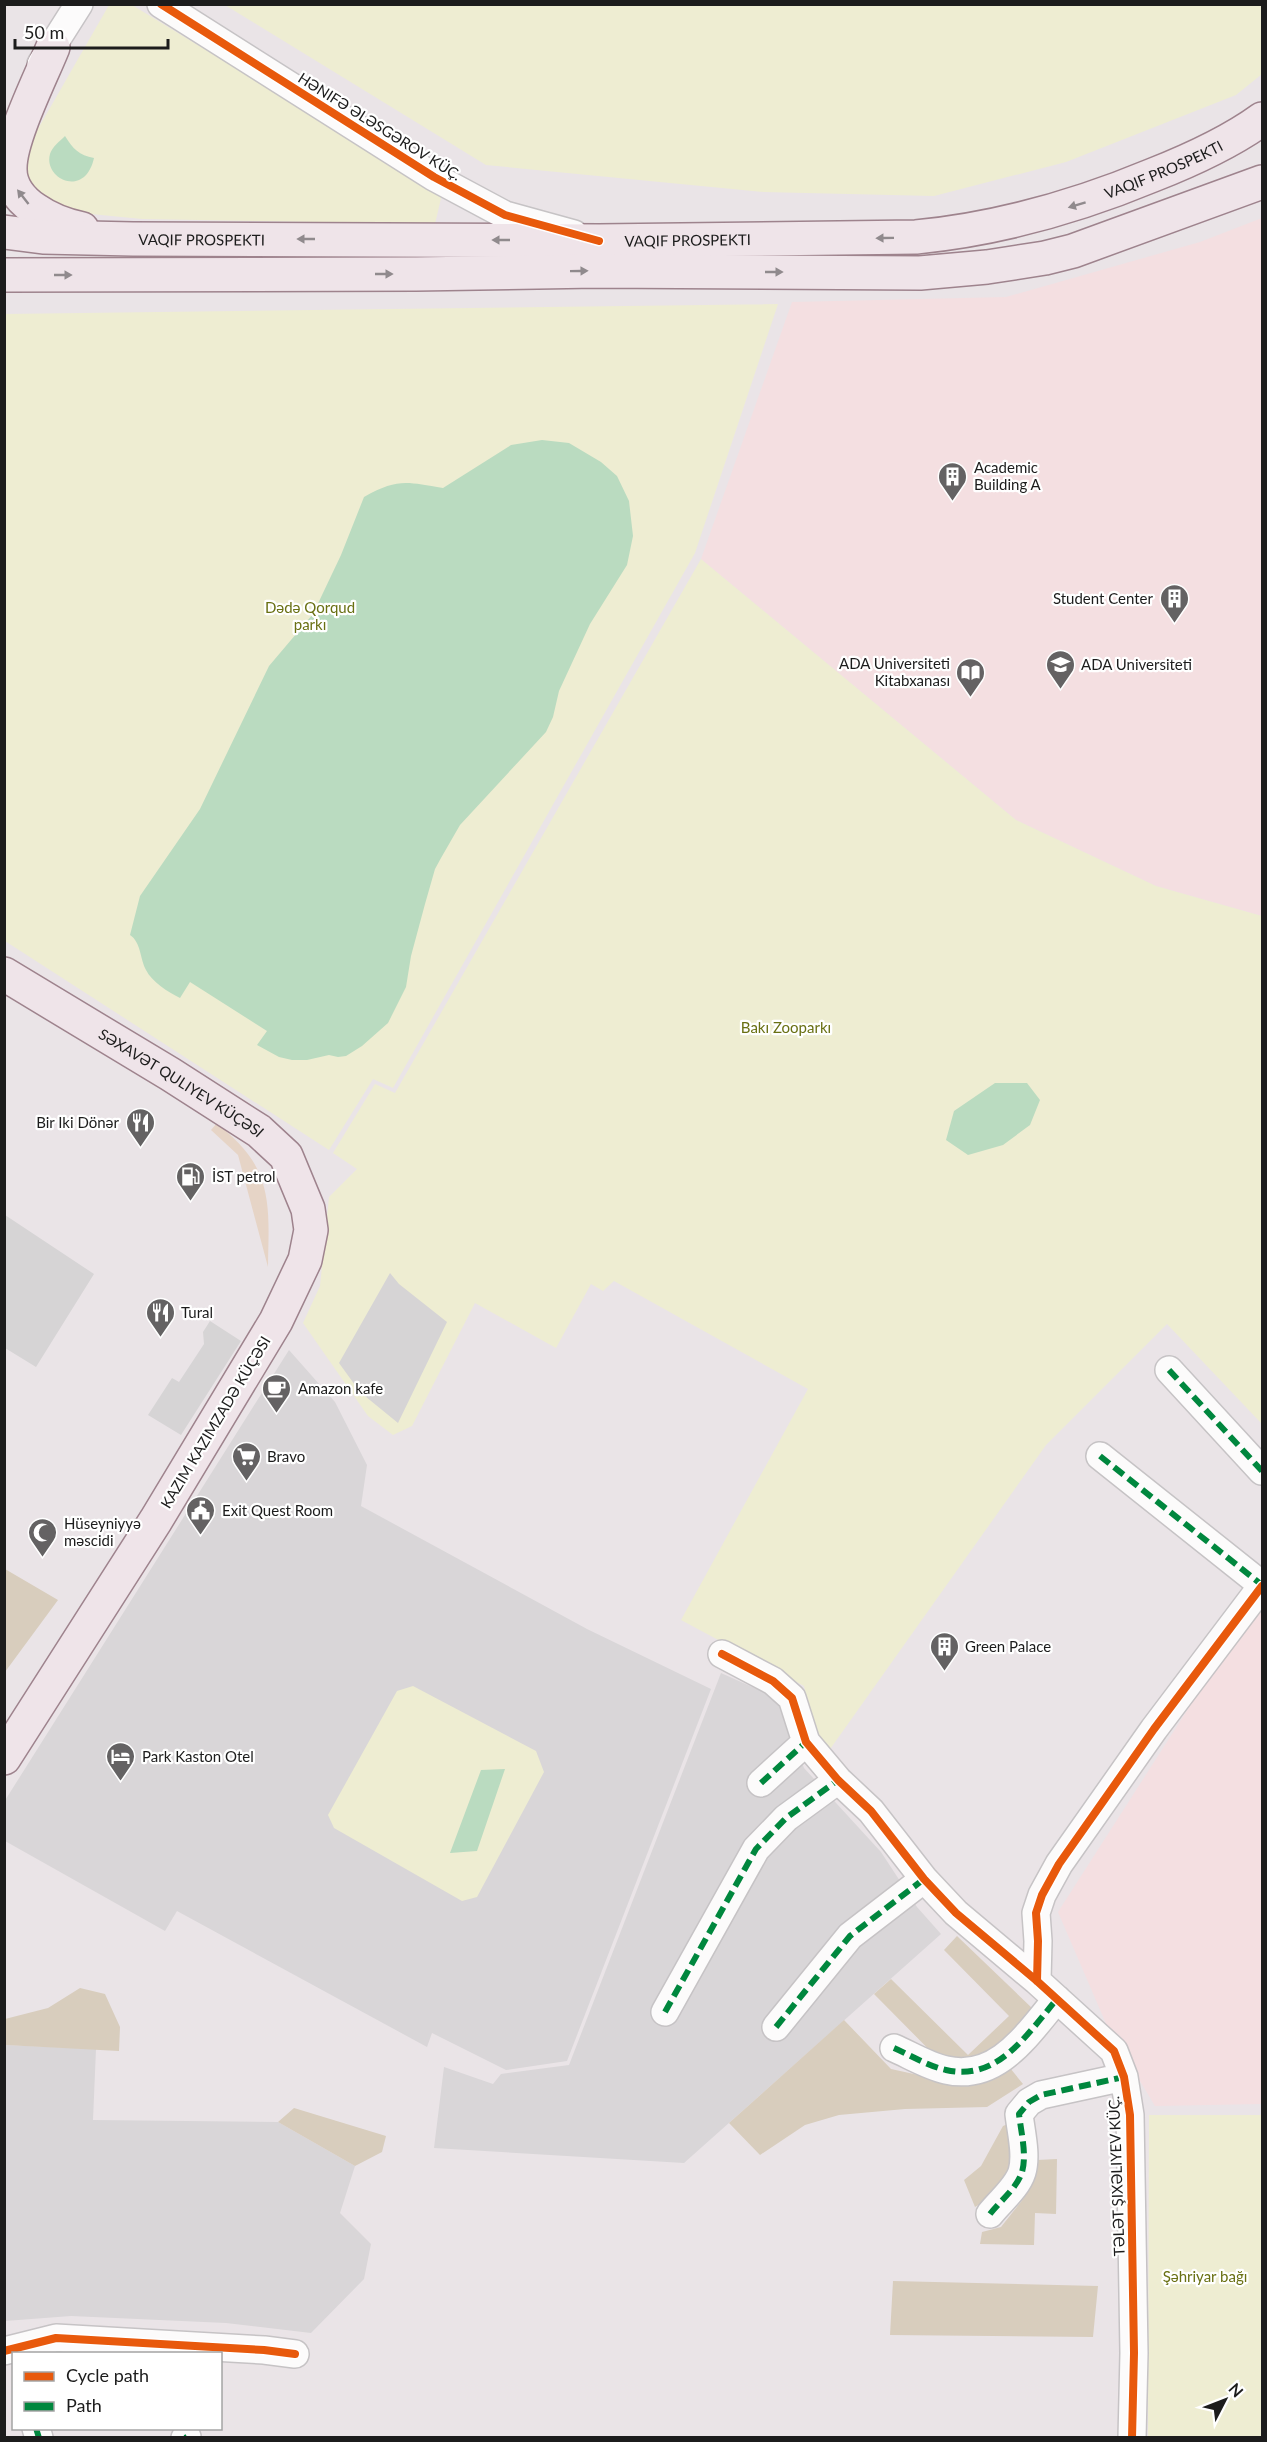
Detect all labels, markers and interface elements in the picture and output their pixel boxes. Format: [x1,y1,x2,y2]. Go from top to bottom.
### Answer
scale bar [15,12,168,50]
text: 50 m [24,21,64,43]
street label: HƏNIFƏ ƏLƏSGƏROV KÜÇ. [295,68,465,184]
street label: VAQIF PROSPEKTI [1102,136,1226,202]
one-way arrow [18,189,30,204]
one-way arrow [1067,201,1085,210]
street label: VAQIF PROSPEKTI [138,230,265,249]
street label: VAQIF PROSPEKTI [624,230,751,250]
one-way arrow [876,233,895,243]
one-way arrow [297,234,316,244]
one-way arrow [492,235,511,245]
one-way arrow [569,266,588,276]
one-way arrow [764,267,783,277]
one-way arrow [374,269,393,279]
one-way arrow [53,270,72,280]
place label: Academic Building A [974,458,1042,493]
building icon: Academic Building A [937,460,969,502]
building icon: Student Center [1158,582,1190,624]
place label: Student Center [1053,589,1154,607]
park label: Dədə Qorqud parkı [265,598,355,633]
school or university icon: ADA Universiteti [1044,648,1076,690]
place label: ADA Universiteti Kitabxanası [839,654,950,689]
place label: ADA Universiteti [1081,655,1192,673]
library icon: ADA Universiteti Kitabxanası [955,656,987,698]
park label: Bakı Zooparkı [741,1018,831,1036]
street label: SƏXAVƏT QULIYEV KÜÇƏSI [96,1024,268,1140]
restaurant icon: Bir Iki Dönər [124,1106,156,1148]
place label: Bir Iki Dönər [36,1113,120,1131]
fuel station icon: İST petrol [175,1160,207,1202]
place label: İST petrol [212,1167,275,1185]
restaurant icon: Tural [144,1296,176,1338]
place label: Tural [181,1303,213,1321]
street label: KAZIM KAZIMZADƏ KÜÇƏSI [156,1333,274,1511]
cafe icon: Amazon kafe [261,1372,293,1414]
place label: Amazon kafe [298,1379,383,1397]
supermarket icon: Bravo [230,1440,262,1482]
place label: Bravo [267,1447,305,1465]
public building icon: Exit Quest Room [185,1494,217,1536]
place label: Exit Quest Room [222,1501,333,1519]
place label: Hüseyniyyə məscidi [64,1514,141,1549]
mosque icon: Hüseyniyyə məscidi [27,1516,59,1558]
building icon: Green Palace [928,1630,960,1672]
place label: Green Palace [965,1637,1051,1655]
hotel icon: Park Kaston Otel [105,1740,137,1782]
place label: Park Kaston Otel [142,1747,254,1765]
street label: TƏLƏT ŞIXƏLIYEV KÜÇ. [1104,2096,1128,2256]
park label: Şəhriyar bağı [1163,2267,1247,2285]
legend [12,2352,222,2430]
text: Cycle path [66,2364,149,2386]
north arrow [1195,2370,1255,2430]
text: N [1225,2379,1248,2401]
text: Path [66,2394,102,2416]

